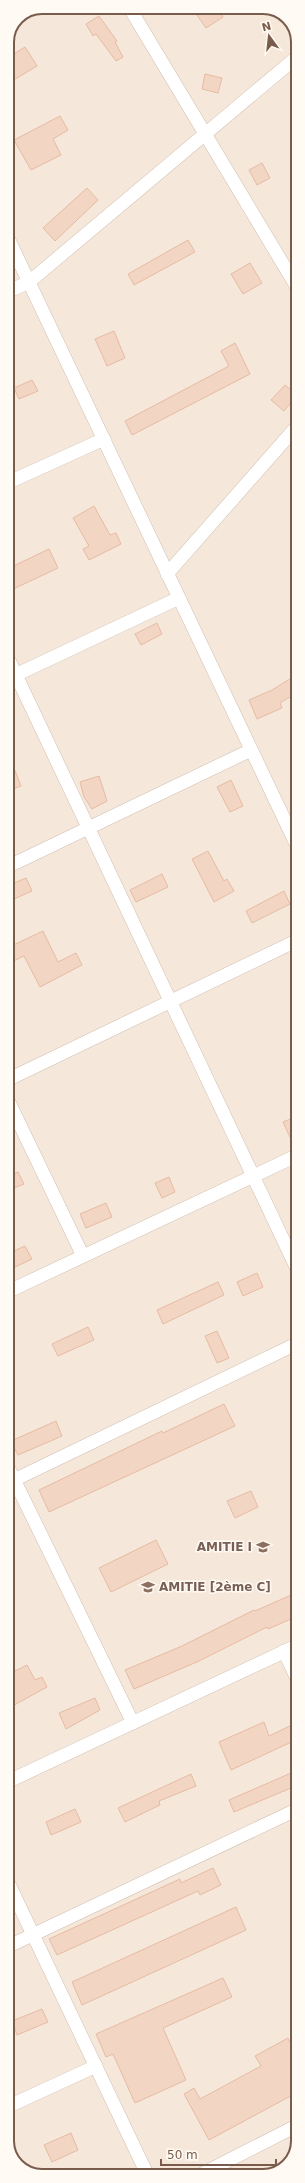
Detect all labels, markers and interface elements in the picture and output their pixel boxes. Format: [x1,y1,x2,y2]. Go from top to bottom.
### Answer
north arrow [249,16,289,56]
text: N [260,19,273,34]
school or university icon: AMITIE I [255,1539,271,1555]
place label: AMITIE I [197,1540,252,1554]
school or university icon: AMITIE [2ème C] [140,1579,156,1595]
place label: AMITIE [2ème C] [159,1580,271,1594]
scale bar [161,2141,276,2167]
text: 50 m [167,2148,198,2162]

